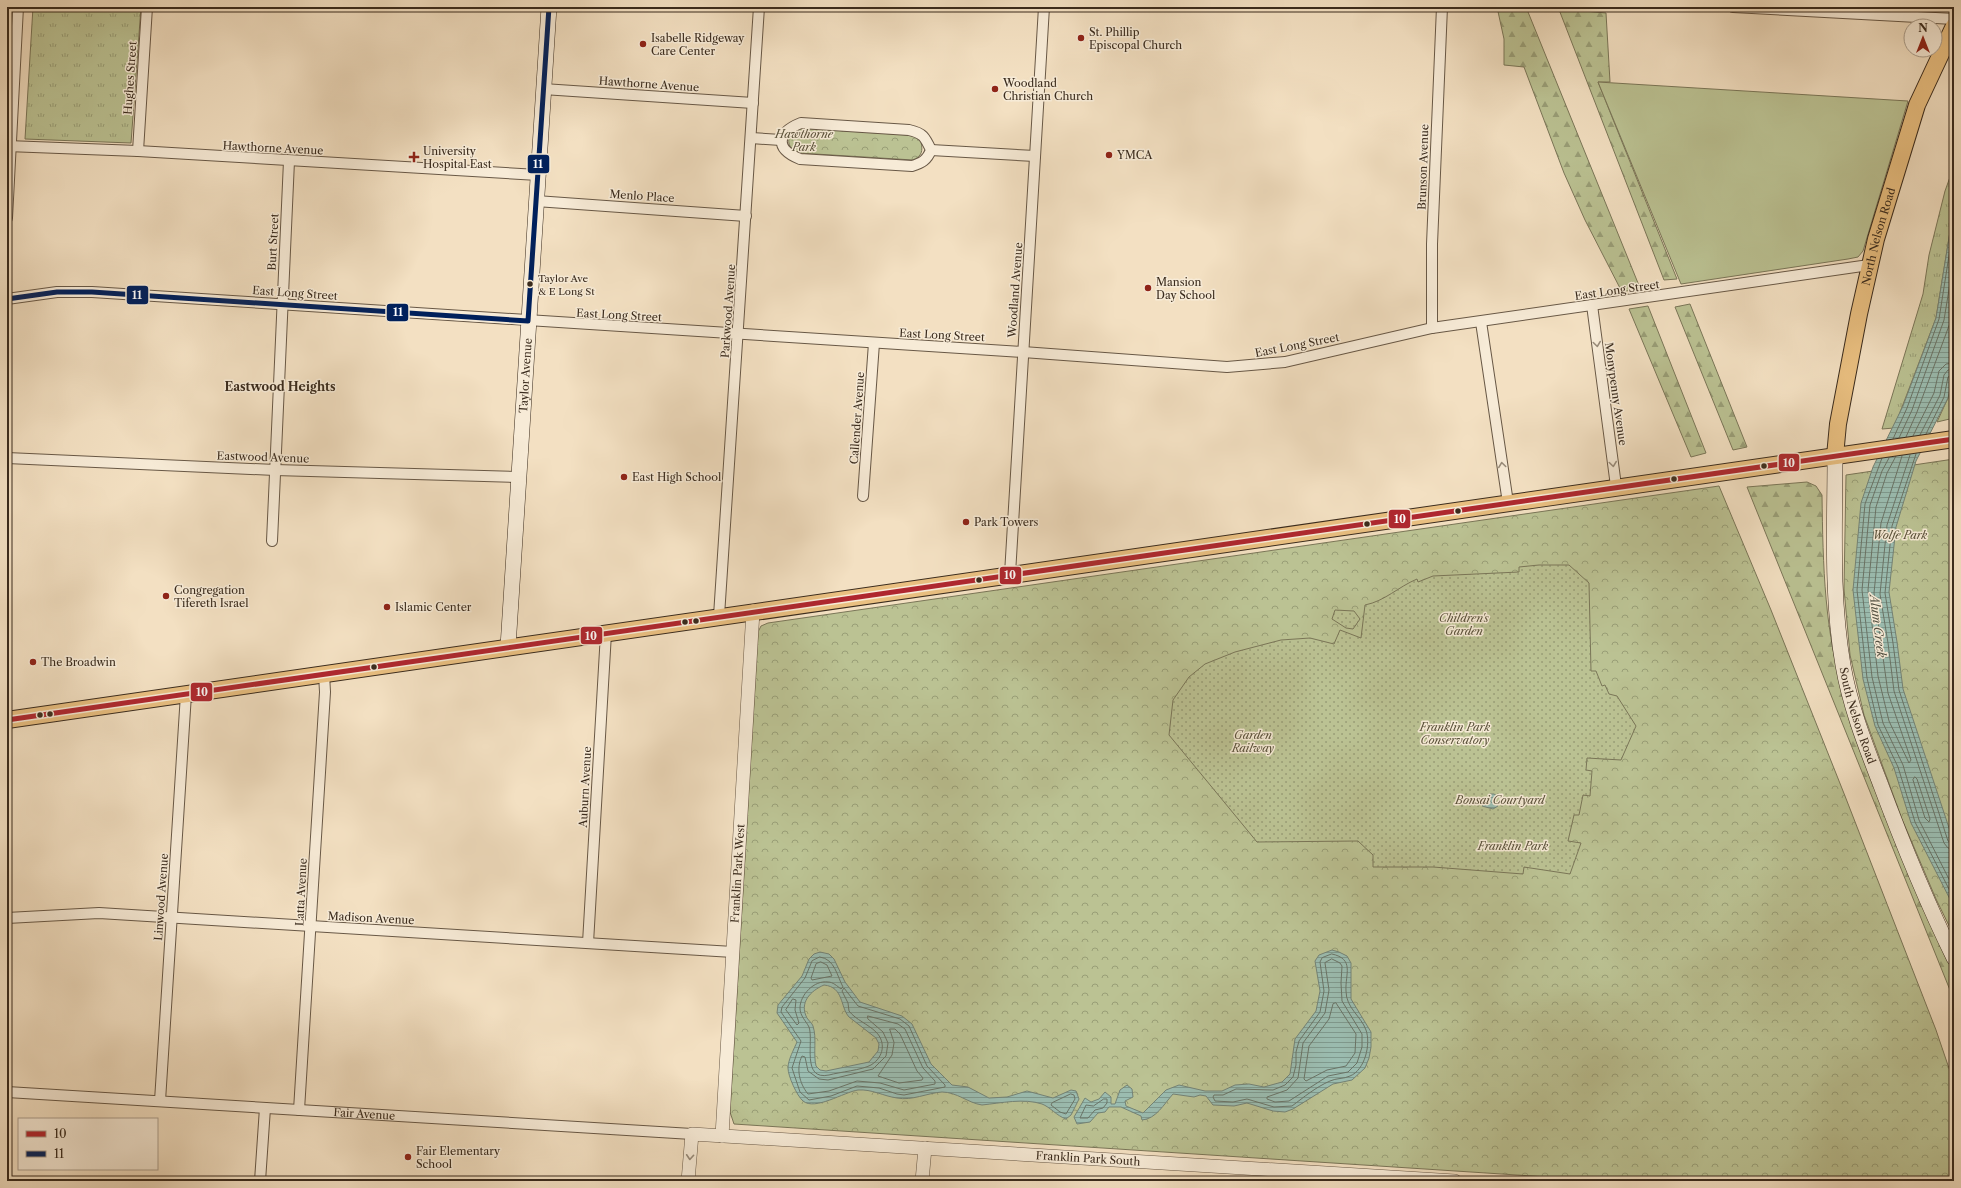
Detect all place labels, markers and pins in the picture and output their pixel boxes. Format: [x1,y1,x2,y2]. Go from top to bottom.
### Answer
place label: St. Phillip Episcopal Church [1089,25,1182,52]
place label: Isabelle Ridgeway Care Center [651,31,745,58]
marker: St. Phillip Episcopal Church [1076,33,1086,43]
marker: Isabelle Ridgeway Care Center [638,39,648,49]
place label: Woodland Christian Church [1002,76,1093,103]
marker: Woodland Christian Church [990,84,1000,94]
place label: University Hospital East [423,144,492,171]
place label: YMCA [1116,148,1153,162]
marker: YMCA [1104,150,1114,160]
marker: University Hospital East [408,151,420,163]
place label: Taylor Ave & E Long St [538,272,595,298]
place label: Mansion Day School [1156,275,1216,302]
marker: Taylor Ave & E Long St [525,279,535,289]
marker: Mansion Day School [1143,283,1153,293]
unlabelled marker [1759,461,1769,471]
place label: East High School [632,470,722,484]
marker: East High School [619,472,629,482]
unlabelled marker [1669,474,1679,484]
unlabelled marker [1453,506,1463,516]
place label: Park Towers [974,515,1039,529]
marker: Park Towers [961,517,971,527]
unlabelled marker [1362,519,1372,529]
unlabelled marker [974,575,984,585]
place label: Congregation Tifereth Israel [174,583,249,610]
marker: Congregation Tifereth Israel [161,591,171,601]
place label: Islamic Center [395,600,472,614]
marker: Islamic Center [382,602,392,612]
unlabelled marker [691,616,701,626]
unlabelled marker [680,617,690,627]
place label: The Broadwin [41,655,116,669]
marker: The Broadwin [28,657,38,667]
unlabelled marker [369,662,379,672]
unlabelled marker [45,709,55,719]
unlabelled marker [35,710,45,720]
place label: Fair Elementary School [416,1144,501,1171]
marker: Fair Elementary School [403,1152,413,1162]

